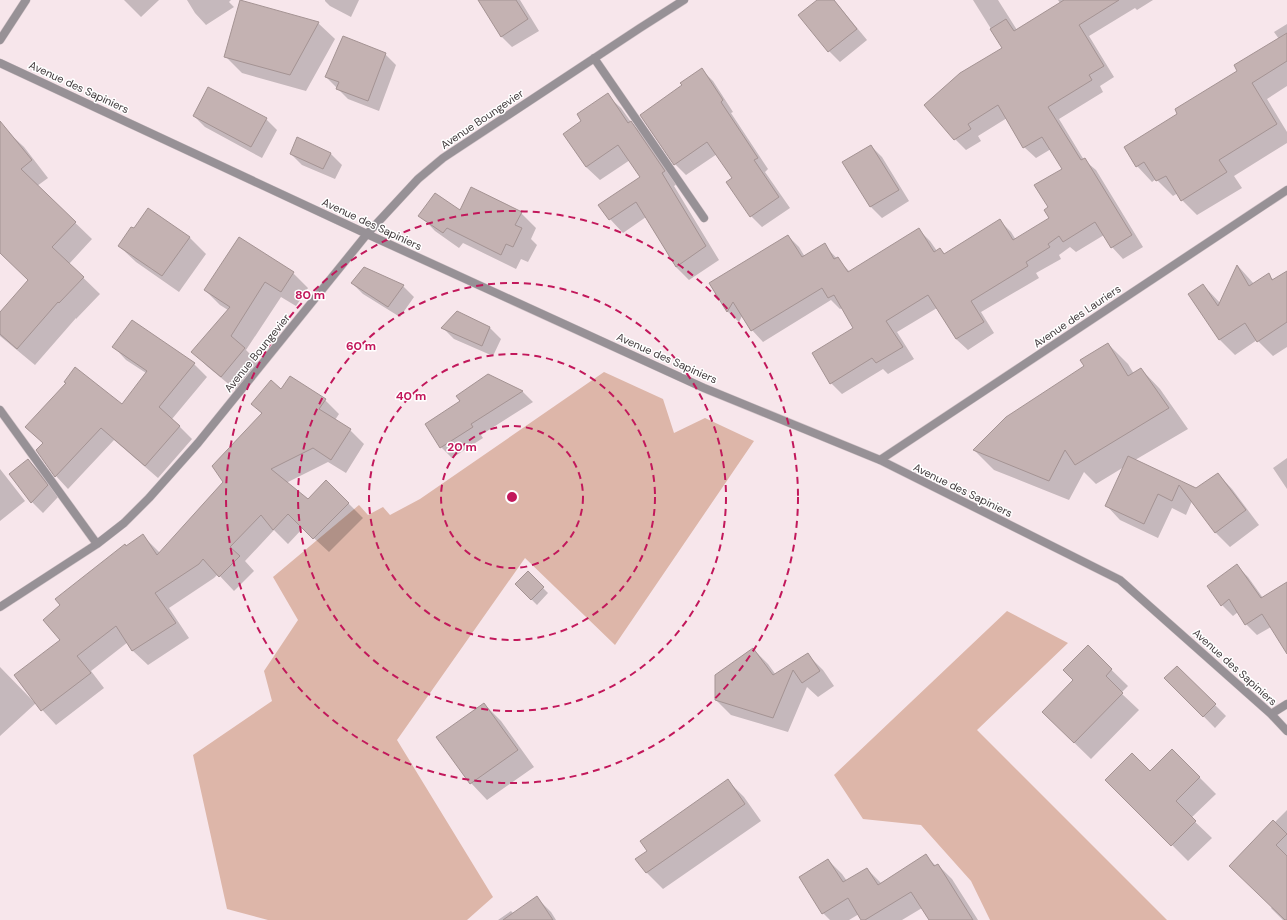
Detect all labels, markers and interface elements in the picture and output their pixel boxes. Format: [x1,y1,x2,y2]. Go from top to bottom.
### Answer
street label: Avenue des Sapiniers [27,58,131,116]
street label: Avenue Boungevier [438,86,526,152]
street label: Avenue des Sapiniers [320,195,424,253]
street label: Avenue des Lauriers [1031,282,1123,350]
text: 80 m [295,287,325,303]
street label: Avenue Boungevier [221,311,293,395]
street label: Avenue des Sapiniers [615,330,719,386]
text: 60 m [346,338,376,354]
text: 40 m [396,388,426,404]
text: 20 m [447,439,477,455]
street label: Avenue des Sapiniers [911,460,1015,520]
centre of rings [505,490,519,504]
street label: Avenue des Sapiniers [1190,625,1280,709]

